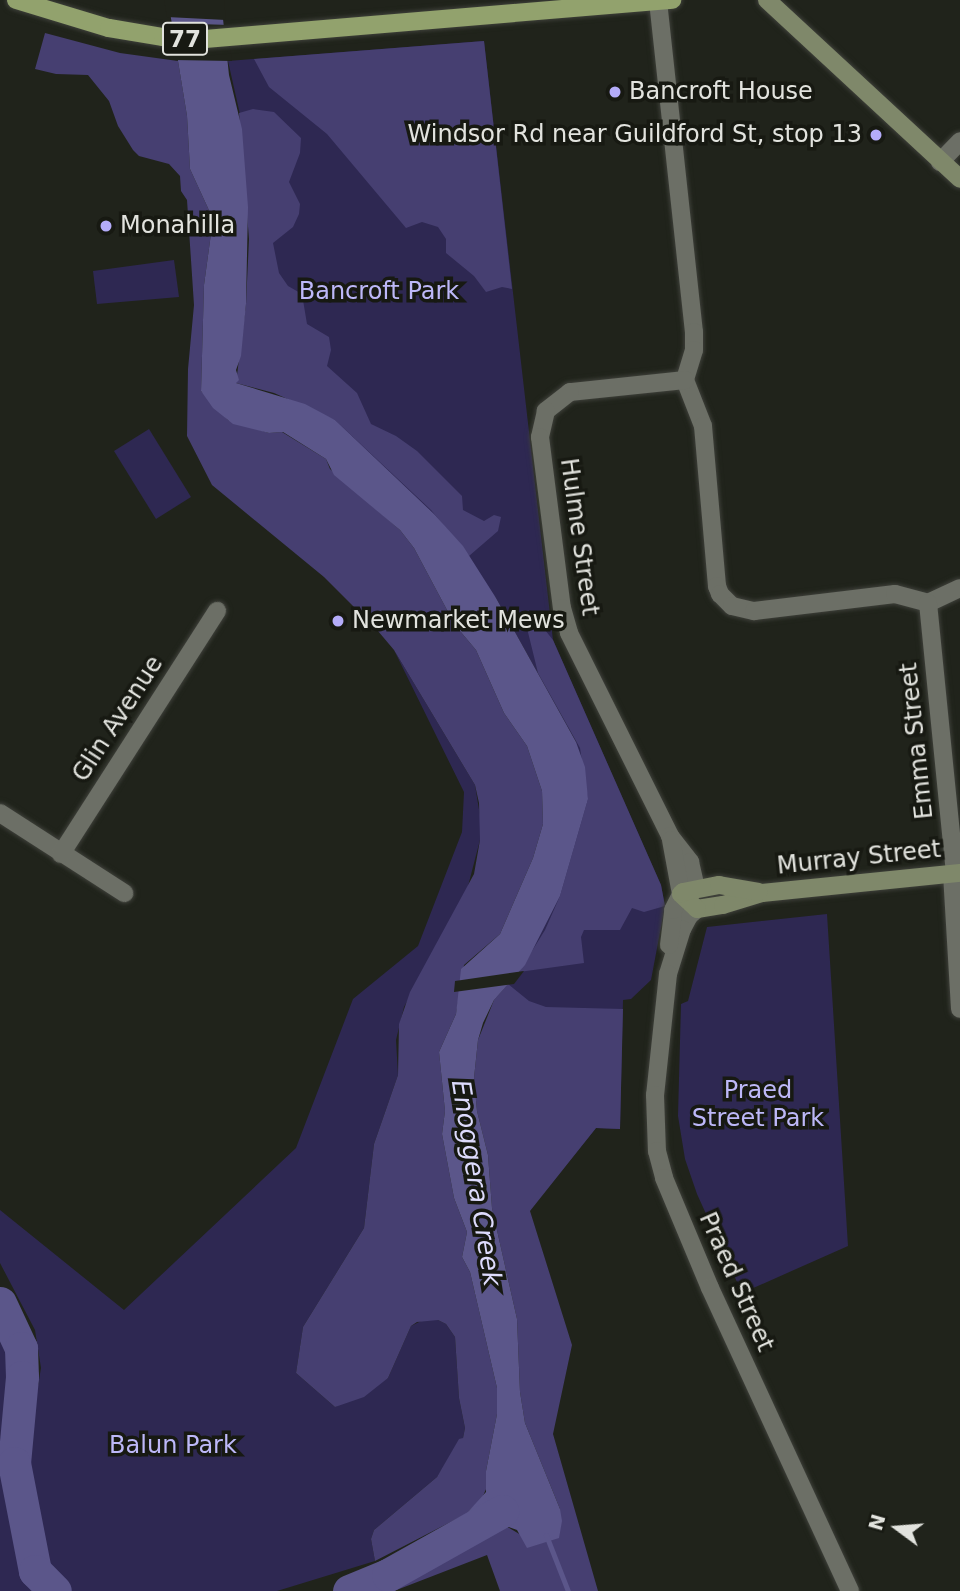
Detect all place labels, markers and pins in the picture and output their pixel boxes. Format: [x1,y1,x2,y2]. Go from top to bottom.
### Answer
place label: Bancroft House [629,78,813,106]
marker: Bancroft House [607,84,623,100]
place label: Windsor Rd near Guildford St, stop 13 [408,121,862,149]
marker: Windsor Rd near Guildford St, stop 13 [868,127,884,143]
place label: Monahilla [120,212,235,240]
marker: Monahilla [98,218,114,234]
place label: Newmarket Mews [352,607,565,635]
marker: Newmarket Mews [330,613,346,629]

